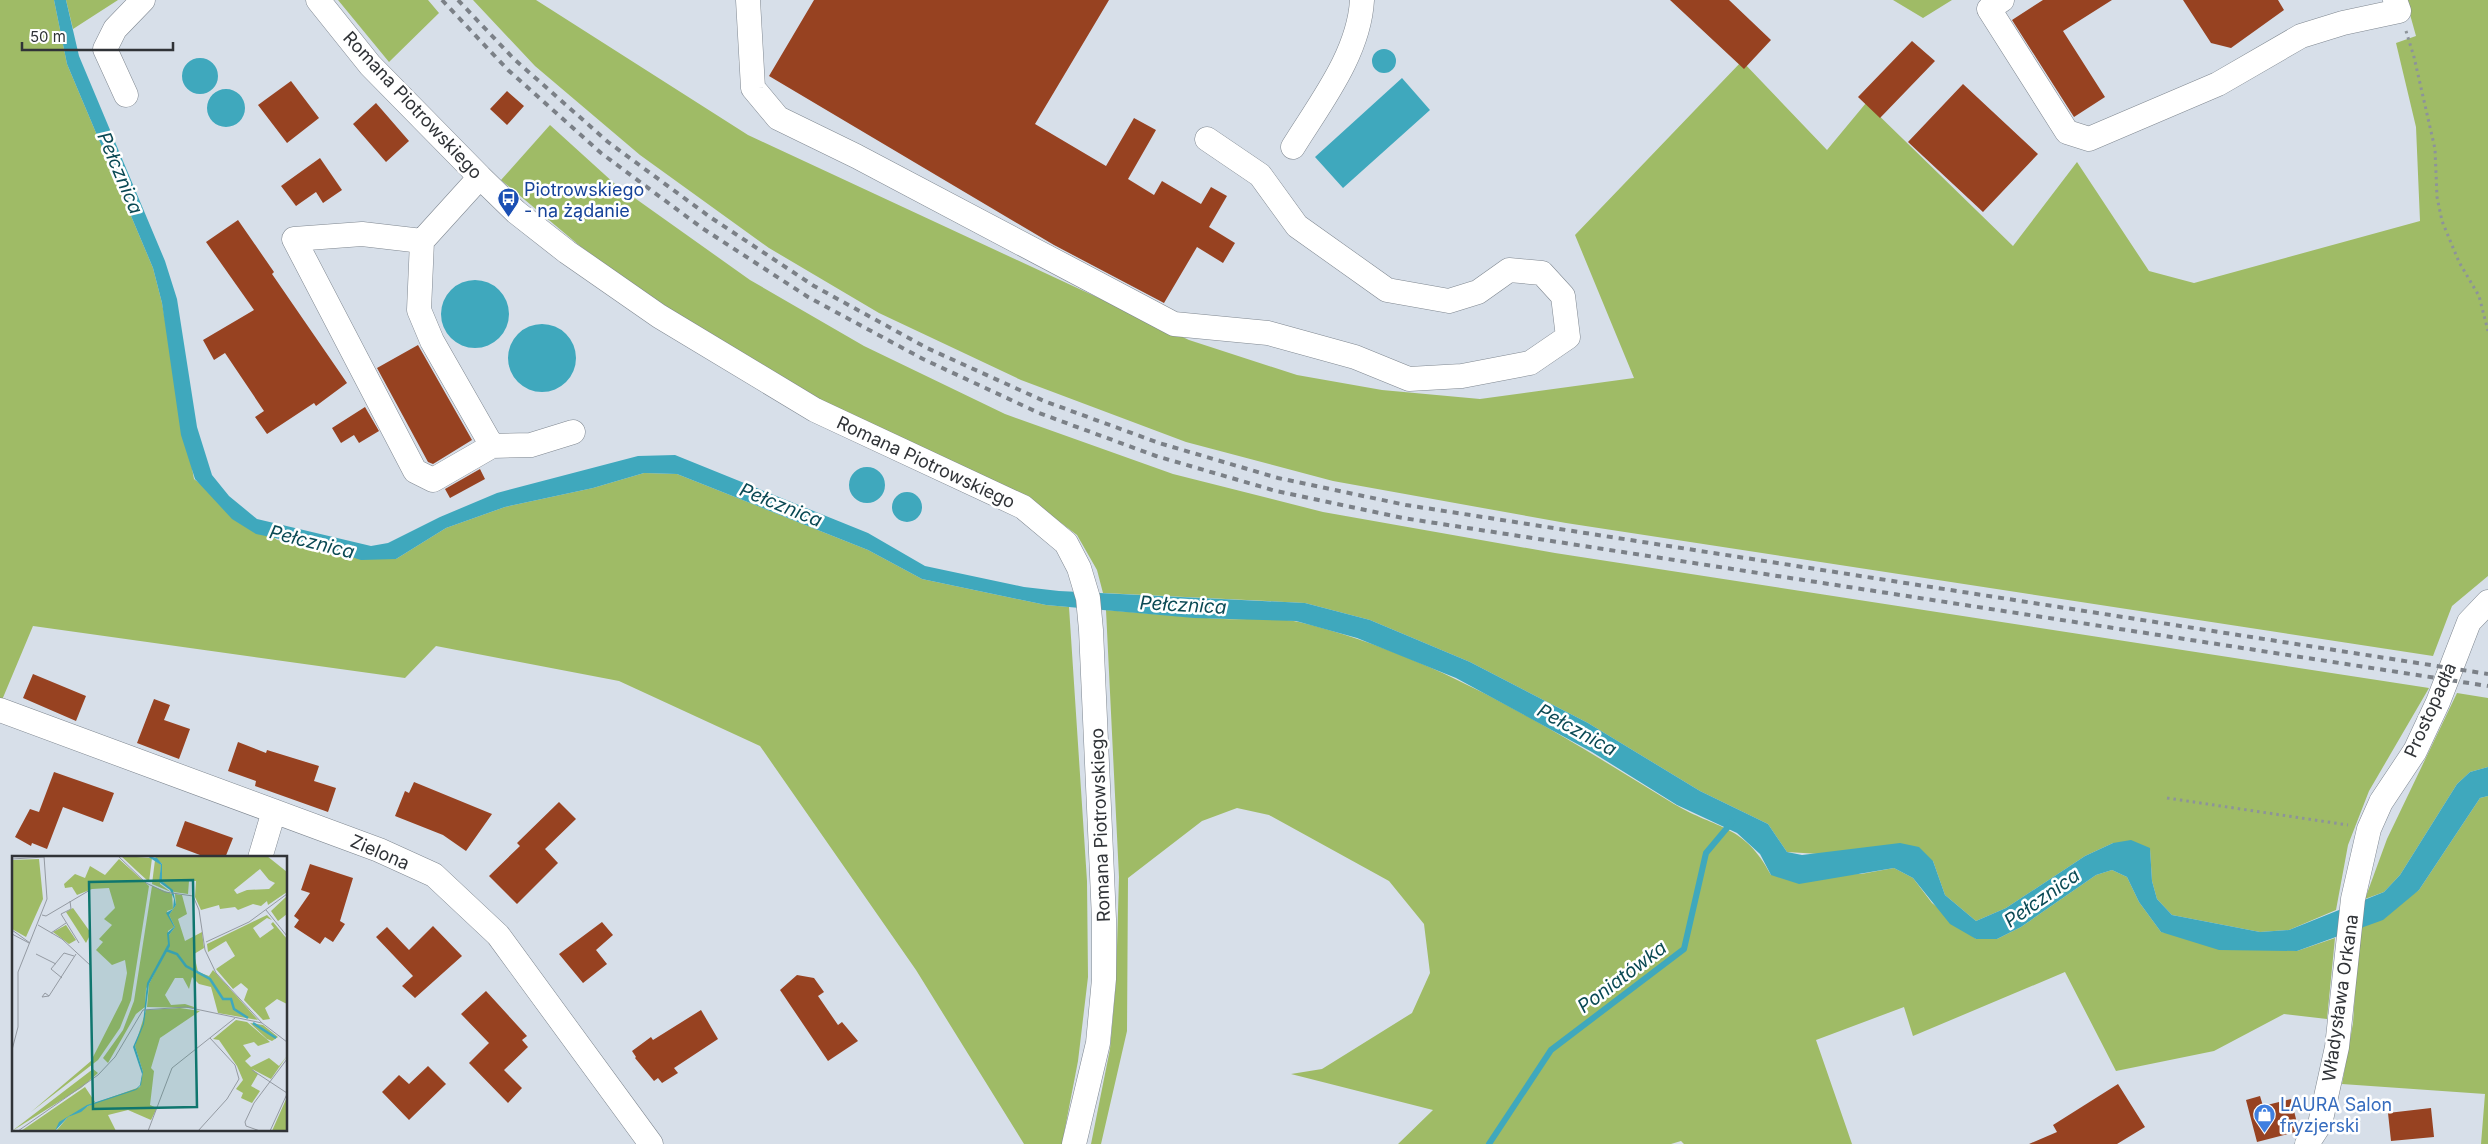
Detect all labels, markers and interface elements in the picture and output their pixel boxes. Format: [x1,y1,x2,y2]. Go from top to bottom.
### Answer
scale bar [22,20,174,52]
text: 50 m [30,27,66,46]
street label: Romana Piotrowskiego [339,27,487,183]
water label: Pełcznica [92,128,148,218]
place label: Piotrowskiego - na żądanie [524,179,644,221]
bus stop icon: Piotrowskiego - na żądanie [496,187,520,218]
street label: Romana Piotrowskiego [834,411,1018,513]
water label: Pełcznica [736,478,826,532]
water label: Pełcznica [267,520,357,564]
water label: Pełcznica [1139,591,1227,619]
street label: Prostopadła [2400,659,2460,761]
water label: Pełcznica [1533,699,1621,761]
street label: Romana Piotrowskiego [1086,728,1114,922]
street label: Zielona [347,830,413,874]
inset map [12,856,288,1132]
water label: Pełcznica [2000,863,2085,932]
street label: Władysława Orkana [2318,913,2362,1083]
water label: Poniatówka [1573,936,1671,1018]
place label: LAURA Salon fryzjerski [2280,1094,2392,1136]
shop icon: LAURA Salon fryzjerski [2252,1102,2276,1133]

